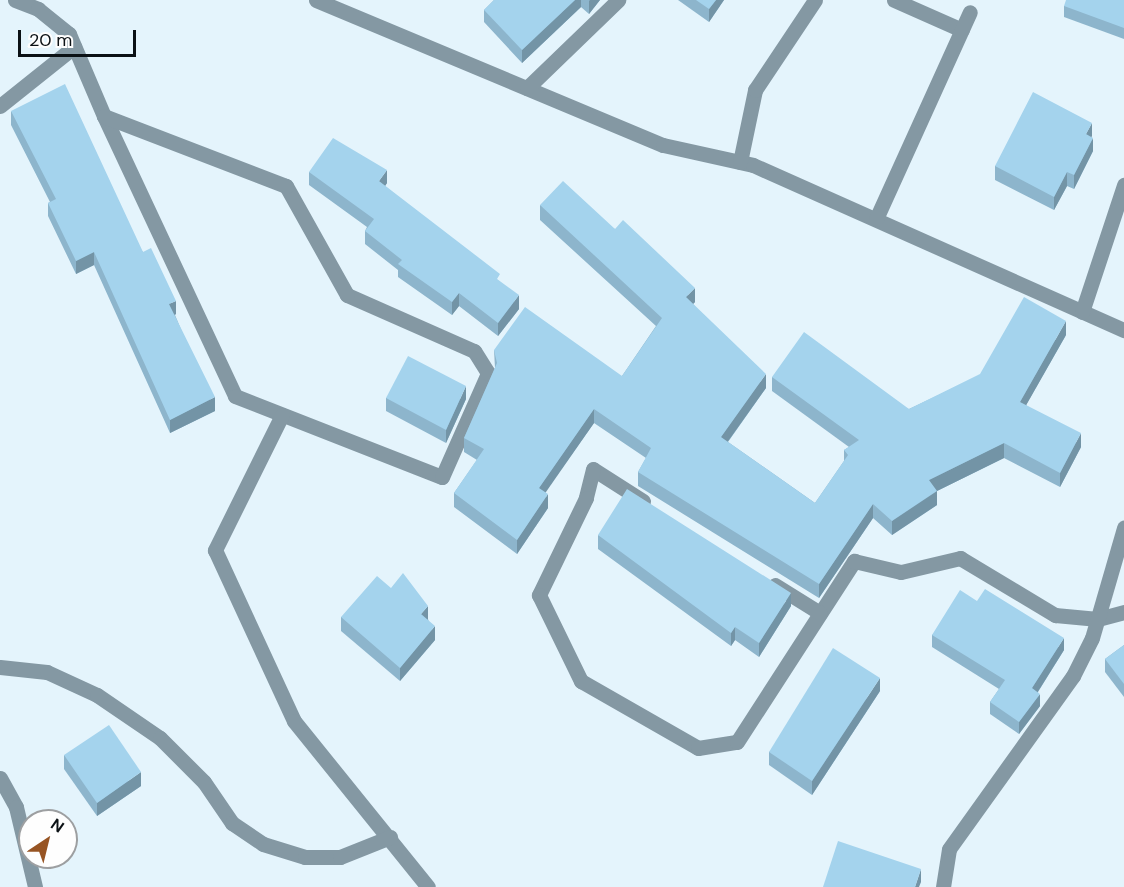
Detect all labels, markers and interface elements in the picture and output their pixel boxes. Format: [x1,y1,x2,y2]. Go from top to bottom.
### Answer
scale bar [21,18,140,56]
text: 20 m [29,28,72,52]
north arrow [18,809,78,869]
text: N [47,814,68,837]

